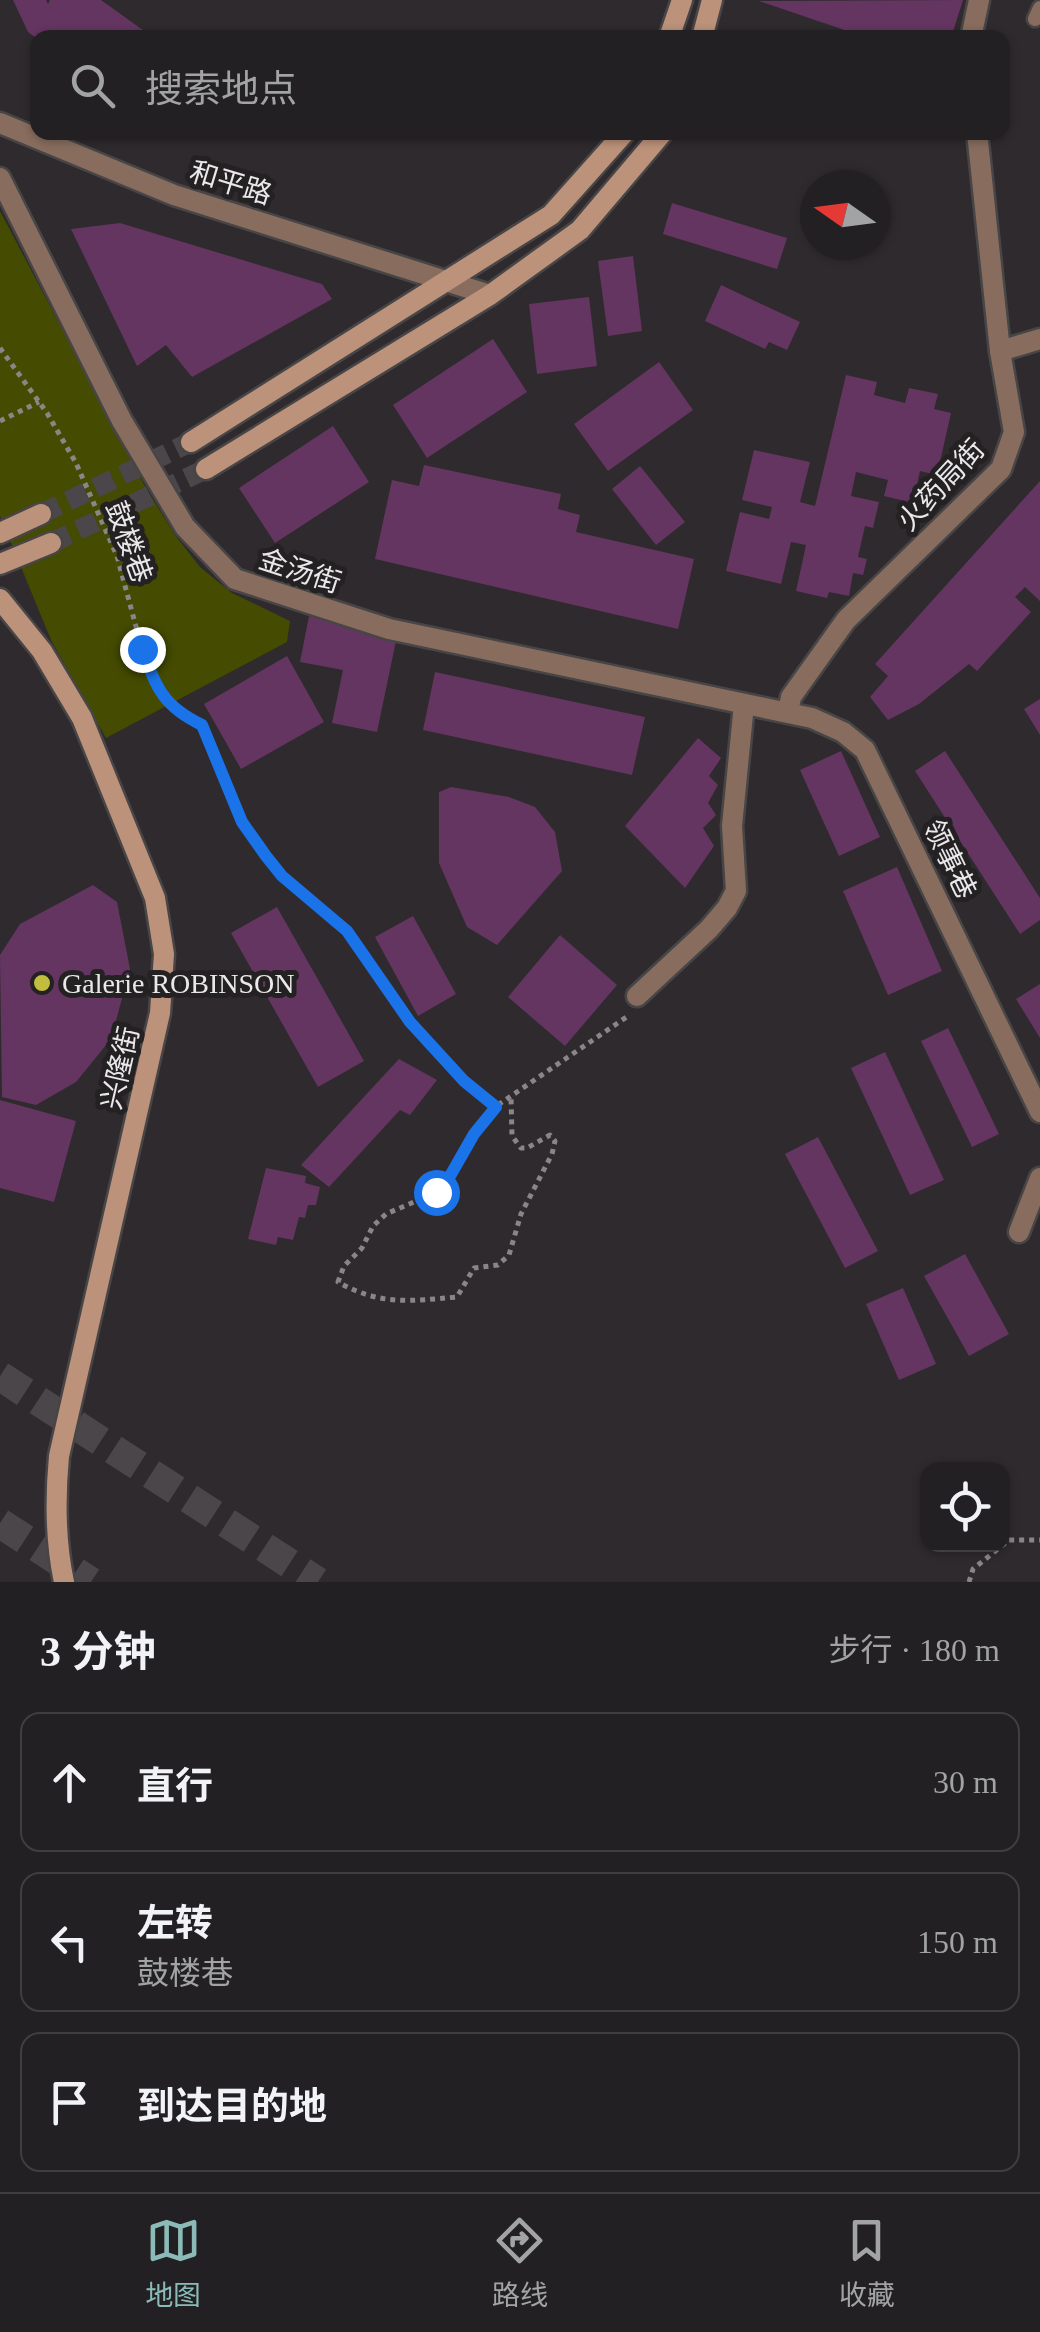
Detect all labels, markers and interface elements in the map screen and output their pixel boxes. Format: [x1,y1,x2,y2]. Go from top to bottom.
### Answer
search box [30,30,1010,140]
icon: search [65,58,120,113]
text: 搜索地点 [145,68,297,110]
street label: 和平路 [186,156,276,210]
north arrow [800,170,890,260]
street label: 火药局街 [891,433,991,537]
street label: 鼓楼巷 [100,497,158,587]
street label: 金汤街 [255,543,345,599]
route end [120,627,166,673]
street label: 领事巷 [918,814,982,904]
place label: Galerie ROBINSON [62,968,295,999]
marker: Galerie ROBINSON [31,972,53,994]
street label: 兴隆街 [95,1024,145,1112]
route start [414,1170,460,1216]
map controls [920,1462,1010,1552]
button: locate [920,1462,1010,1552]
text: 3 分钟 [40,1629,156,1675]
text: 步行 · 180 m [828,1632,1000,1668]
icon: ahead [42,1755,97,1810]
text: 30 m [933,1764,998,1800]
text: 直行 [137,1765,213,1807]
text: 左转 [137,1902,213,1944]
icon: left [42,1915,97,1970]
text: 150 m [917,1924,998,1960]
text: 鼓楼巷 [137,1955,233,1991]
icon: arrive [42,2075,97,2130]
text: 到达目的地 [137,2085,327,2127]
tab: 地图 [145,2213,201,2313]
tab: 路线 [492,2213,548,2313]
tab: 收藏 [839,2213,895,2313]

